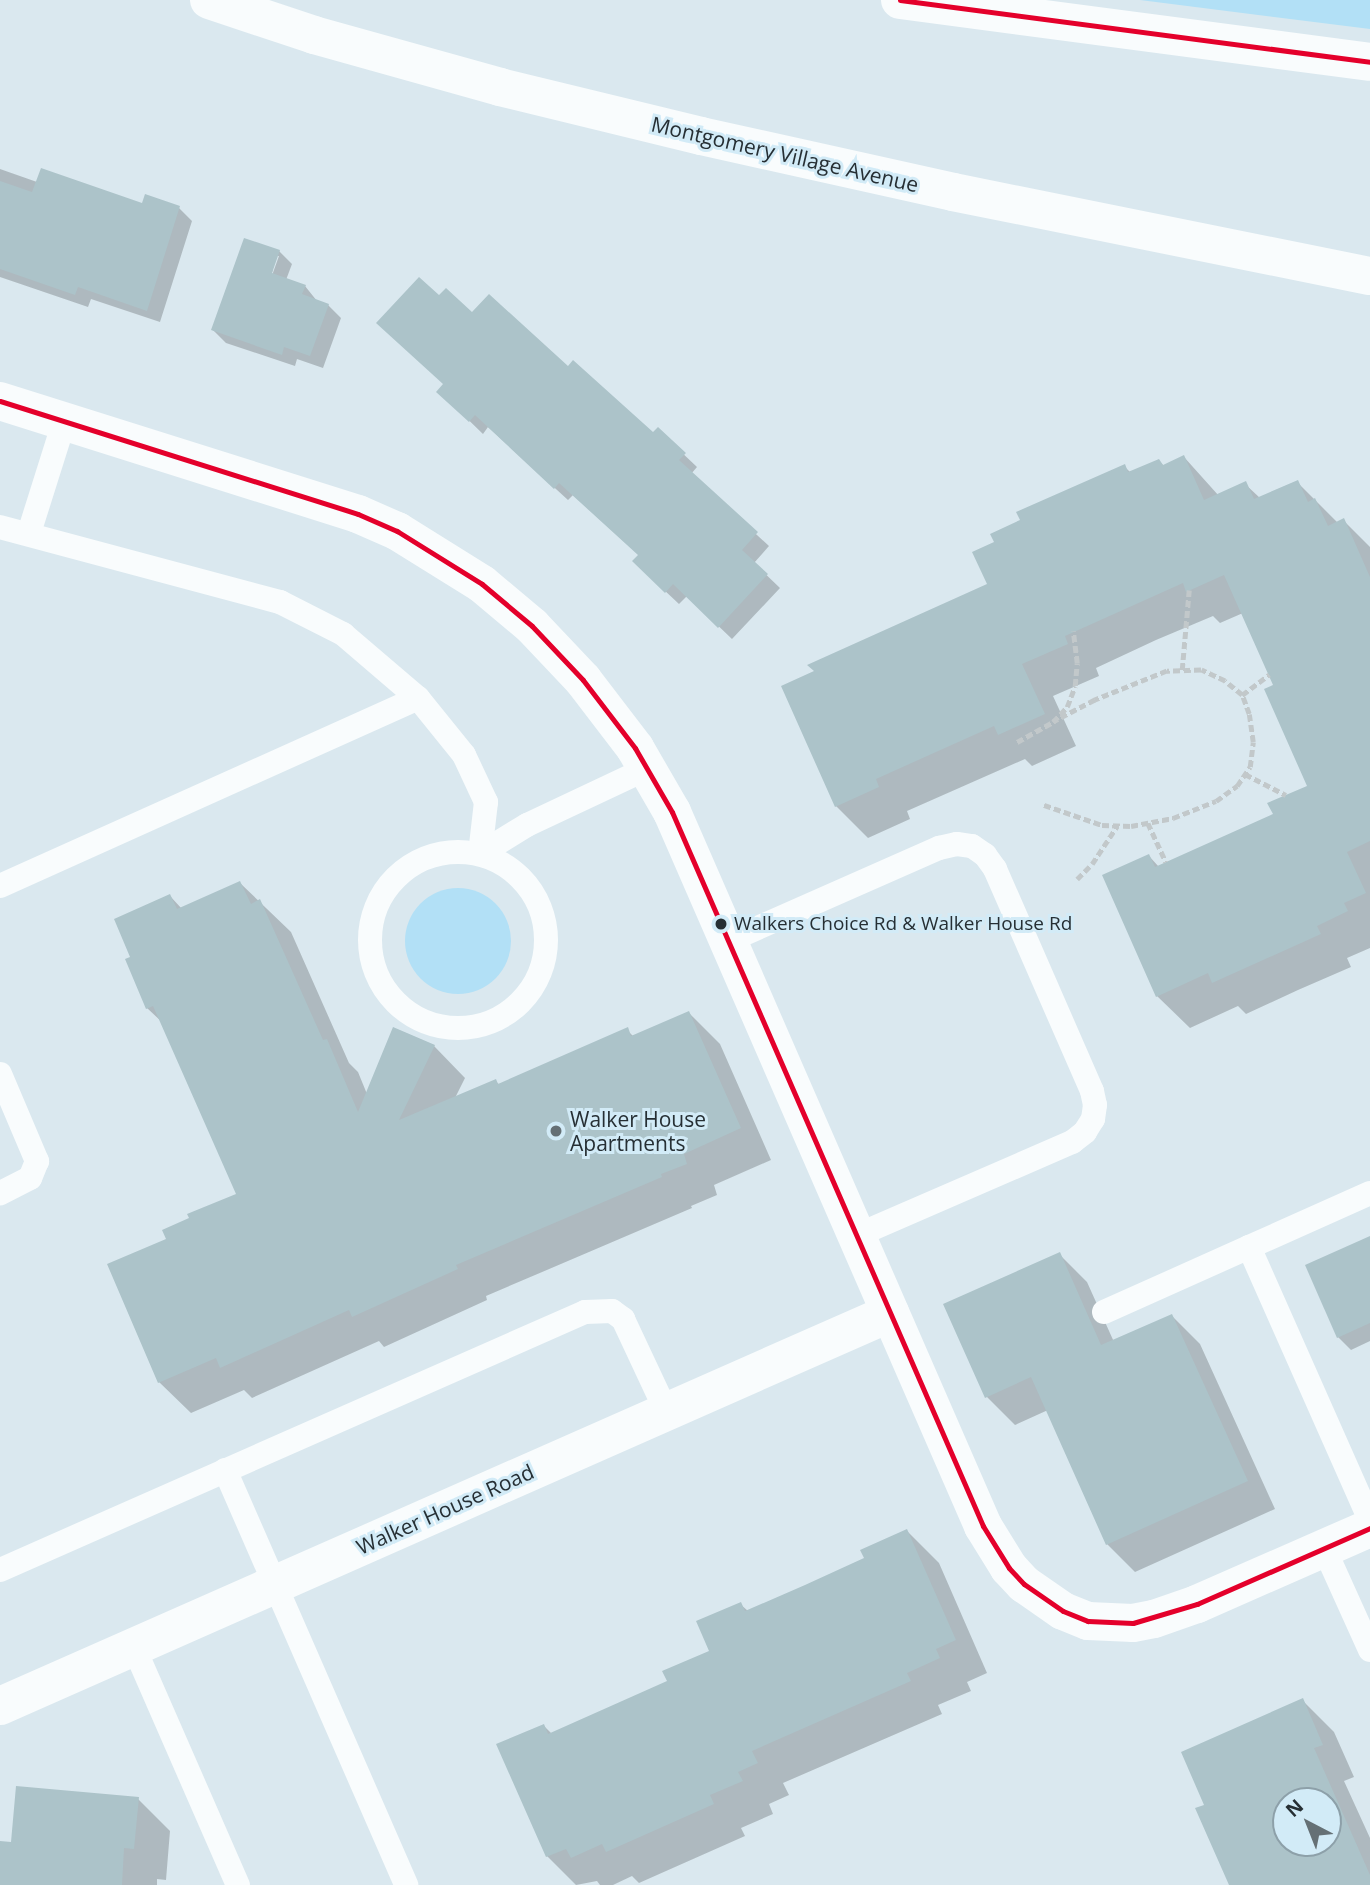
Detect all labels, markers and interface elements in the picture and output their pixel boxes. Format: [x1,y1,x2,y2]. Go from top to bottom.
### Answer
street label: Montgomery Village Avenue [649,111,921,197]
place label: Walkers Choice Rd & Walker House Rd [734,913,1072,935]
marker: Walkers Choice Rd & Walker House Rd [714,917,728,931]
place label: Walker House Apartments [570,1106,706,1156]
marker: Walker House Apartments [548,1123,564,1139]
street label: Walker House Road [352,1459,538,1559]
north arrow [1272,1787,1342,1857]
text: N [1280,1793,1309,1823]

